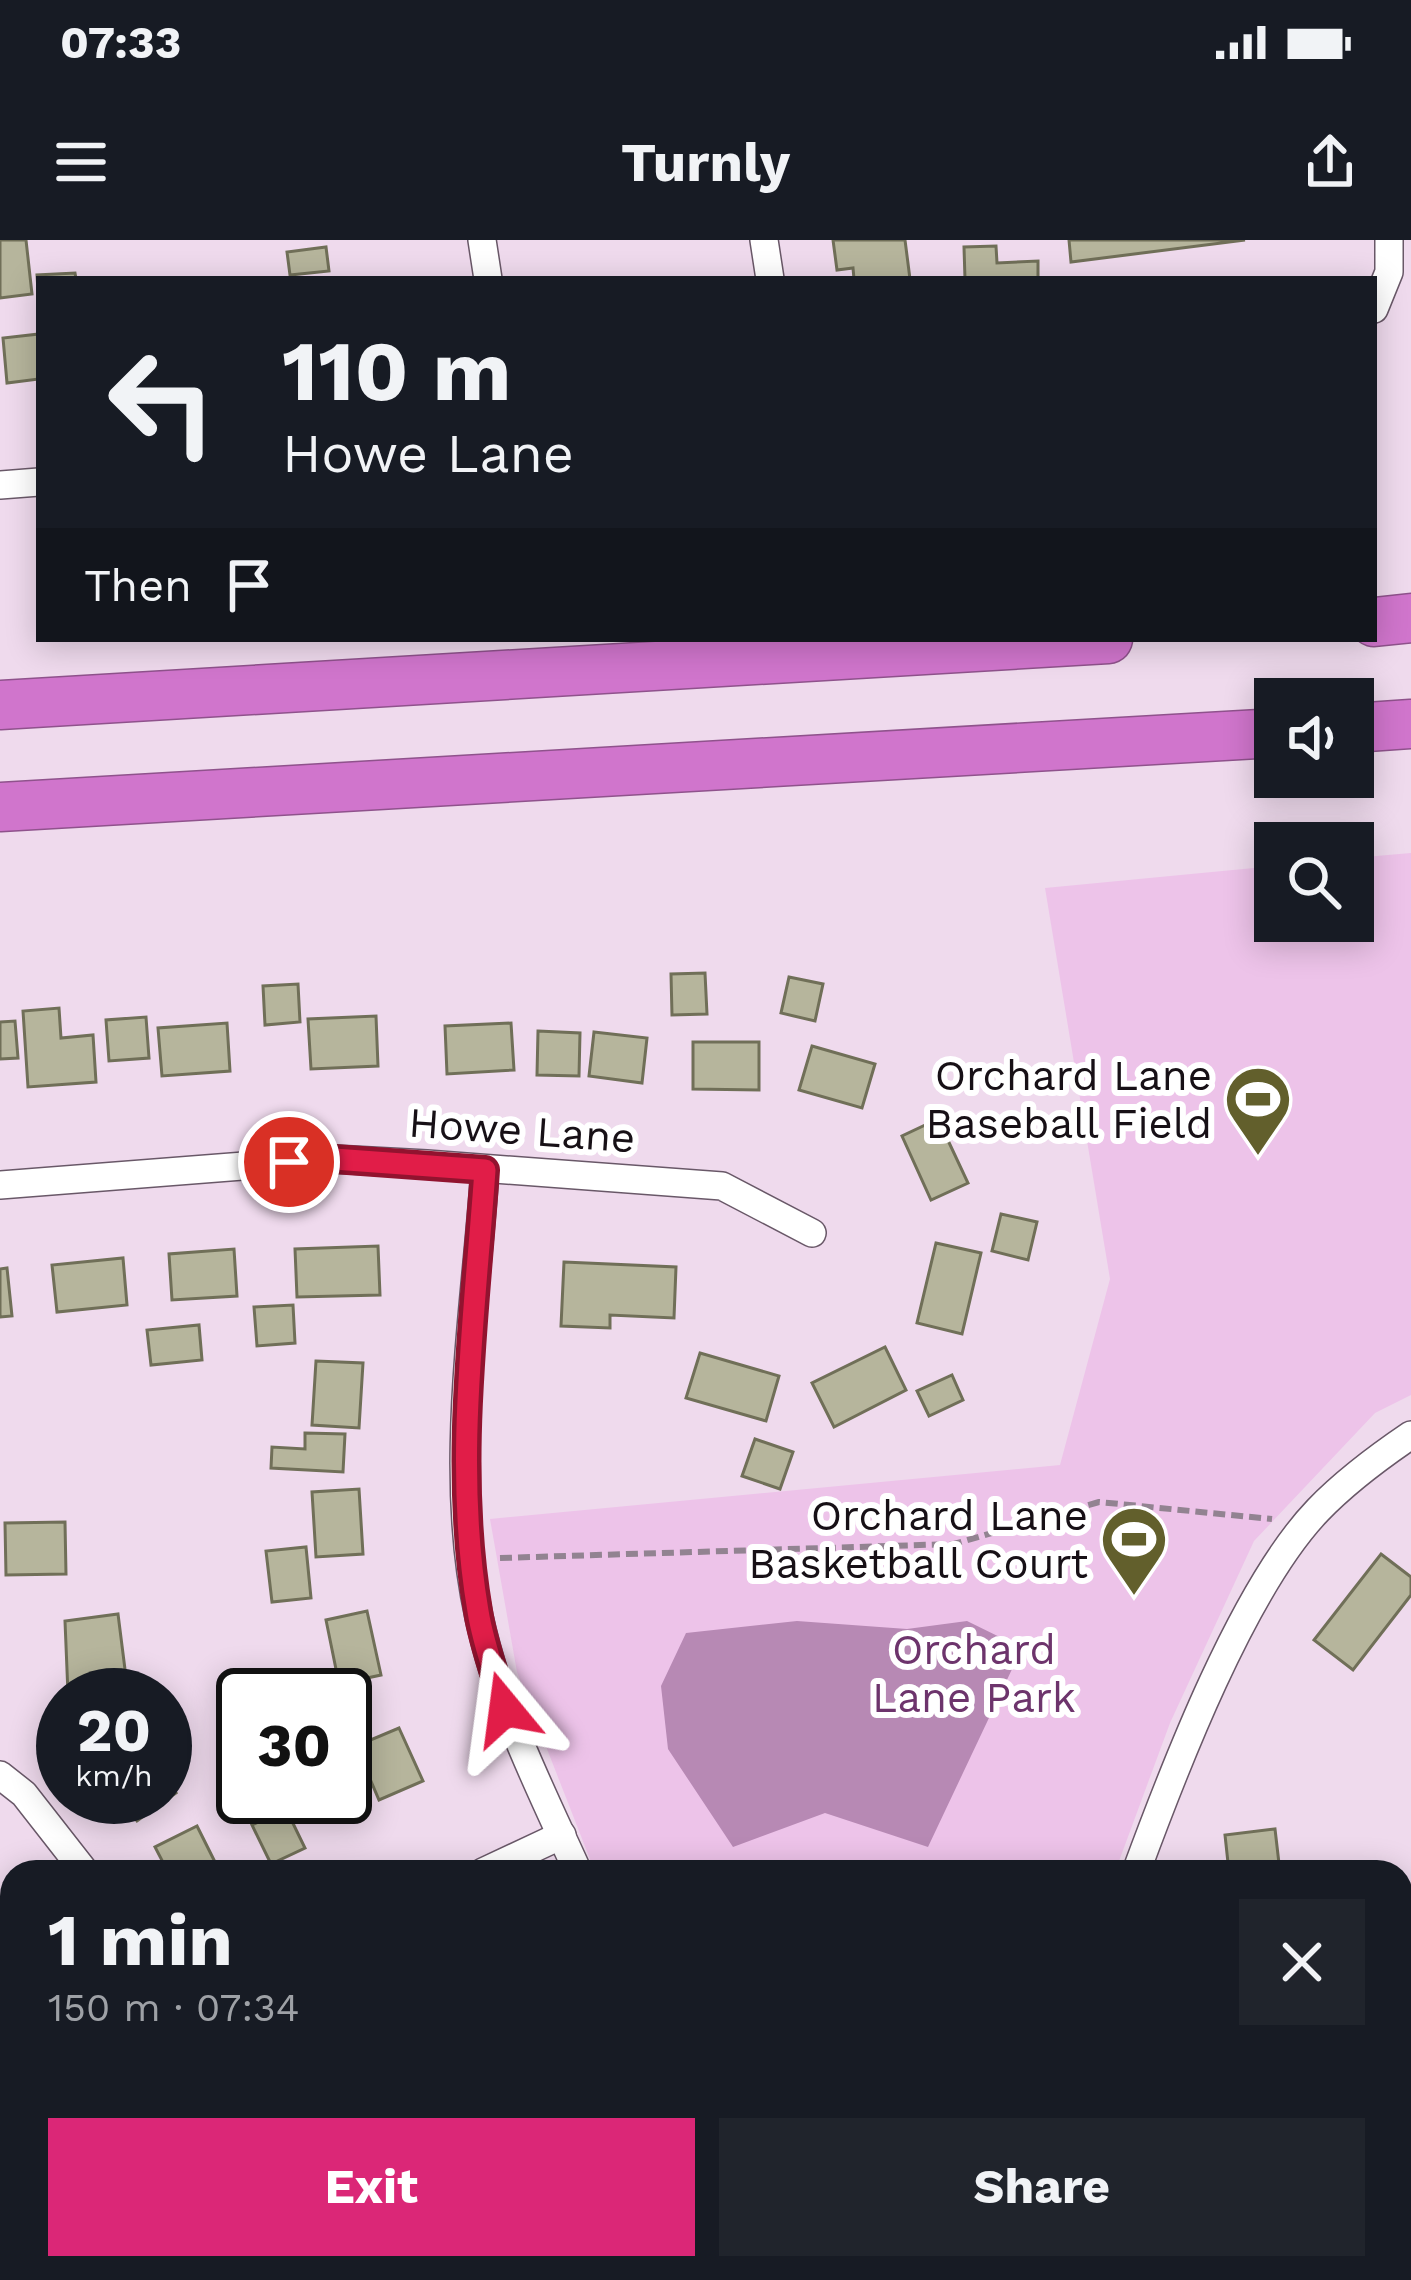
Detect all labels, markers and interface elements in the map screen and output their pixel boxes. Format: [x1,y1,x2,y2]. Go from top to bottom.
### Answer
text: 07:33 [60,16,181,69]
icon: menu [48,129,114,195]
icon: share [1297,129,1363,195]
text: Turnly [621,131,790,194]
text: 110 m [282,322,512,420]
icon: left [84,324,240,480]
text: Howe Lane [282,422,574,485]
icon: arrive [216,552,282,618]
text: Then [84,559,192,612]
map controls [1254,678,1374,942]
button: sound [1254,678,1374,798]
button: search [1254,822,1374,942]
place label: Orchard Lane Baseball Field [926,1051,1212,1148]
sports icon: Orchard Lane Baseball Field [1223,1064,1293,1158]
street label: Howe Lane [407,1098,637,1162]
pin [238,1111,340,1213]
icon: arrive [256,1129,322,1195]
place label: Orchard Lane Basketball Court [748,1491,1088,1588]
sports icon: Orchard Lane Basketball Court [1099,1504,1169,1598]
park label: Orchard Lane Park [872,1625,1076,1722]
position arrow [442,1646,568,1772]
speed limit sign: 30 [216,1668,372,1824]
text: 20 [77,1695,151,1766]
text: km/h [75,1758,153,1793]
text: 1 min [48,1898,233,1982]
button: close [1239,1899,1365,2025]
text: 150 m · 07:34 [48,1985,300,2030]
button: Exit [48,2118,695,2256]
button: Share [719,2118,1365,2256]

